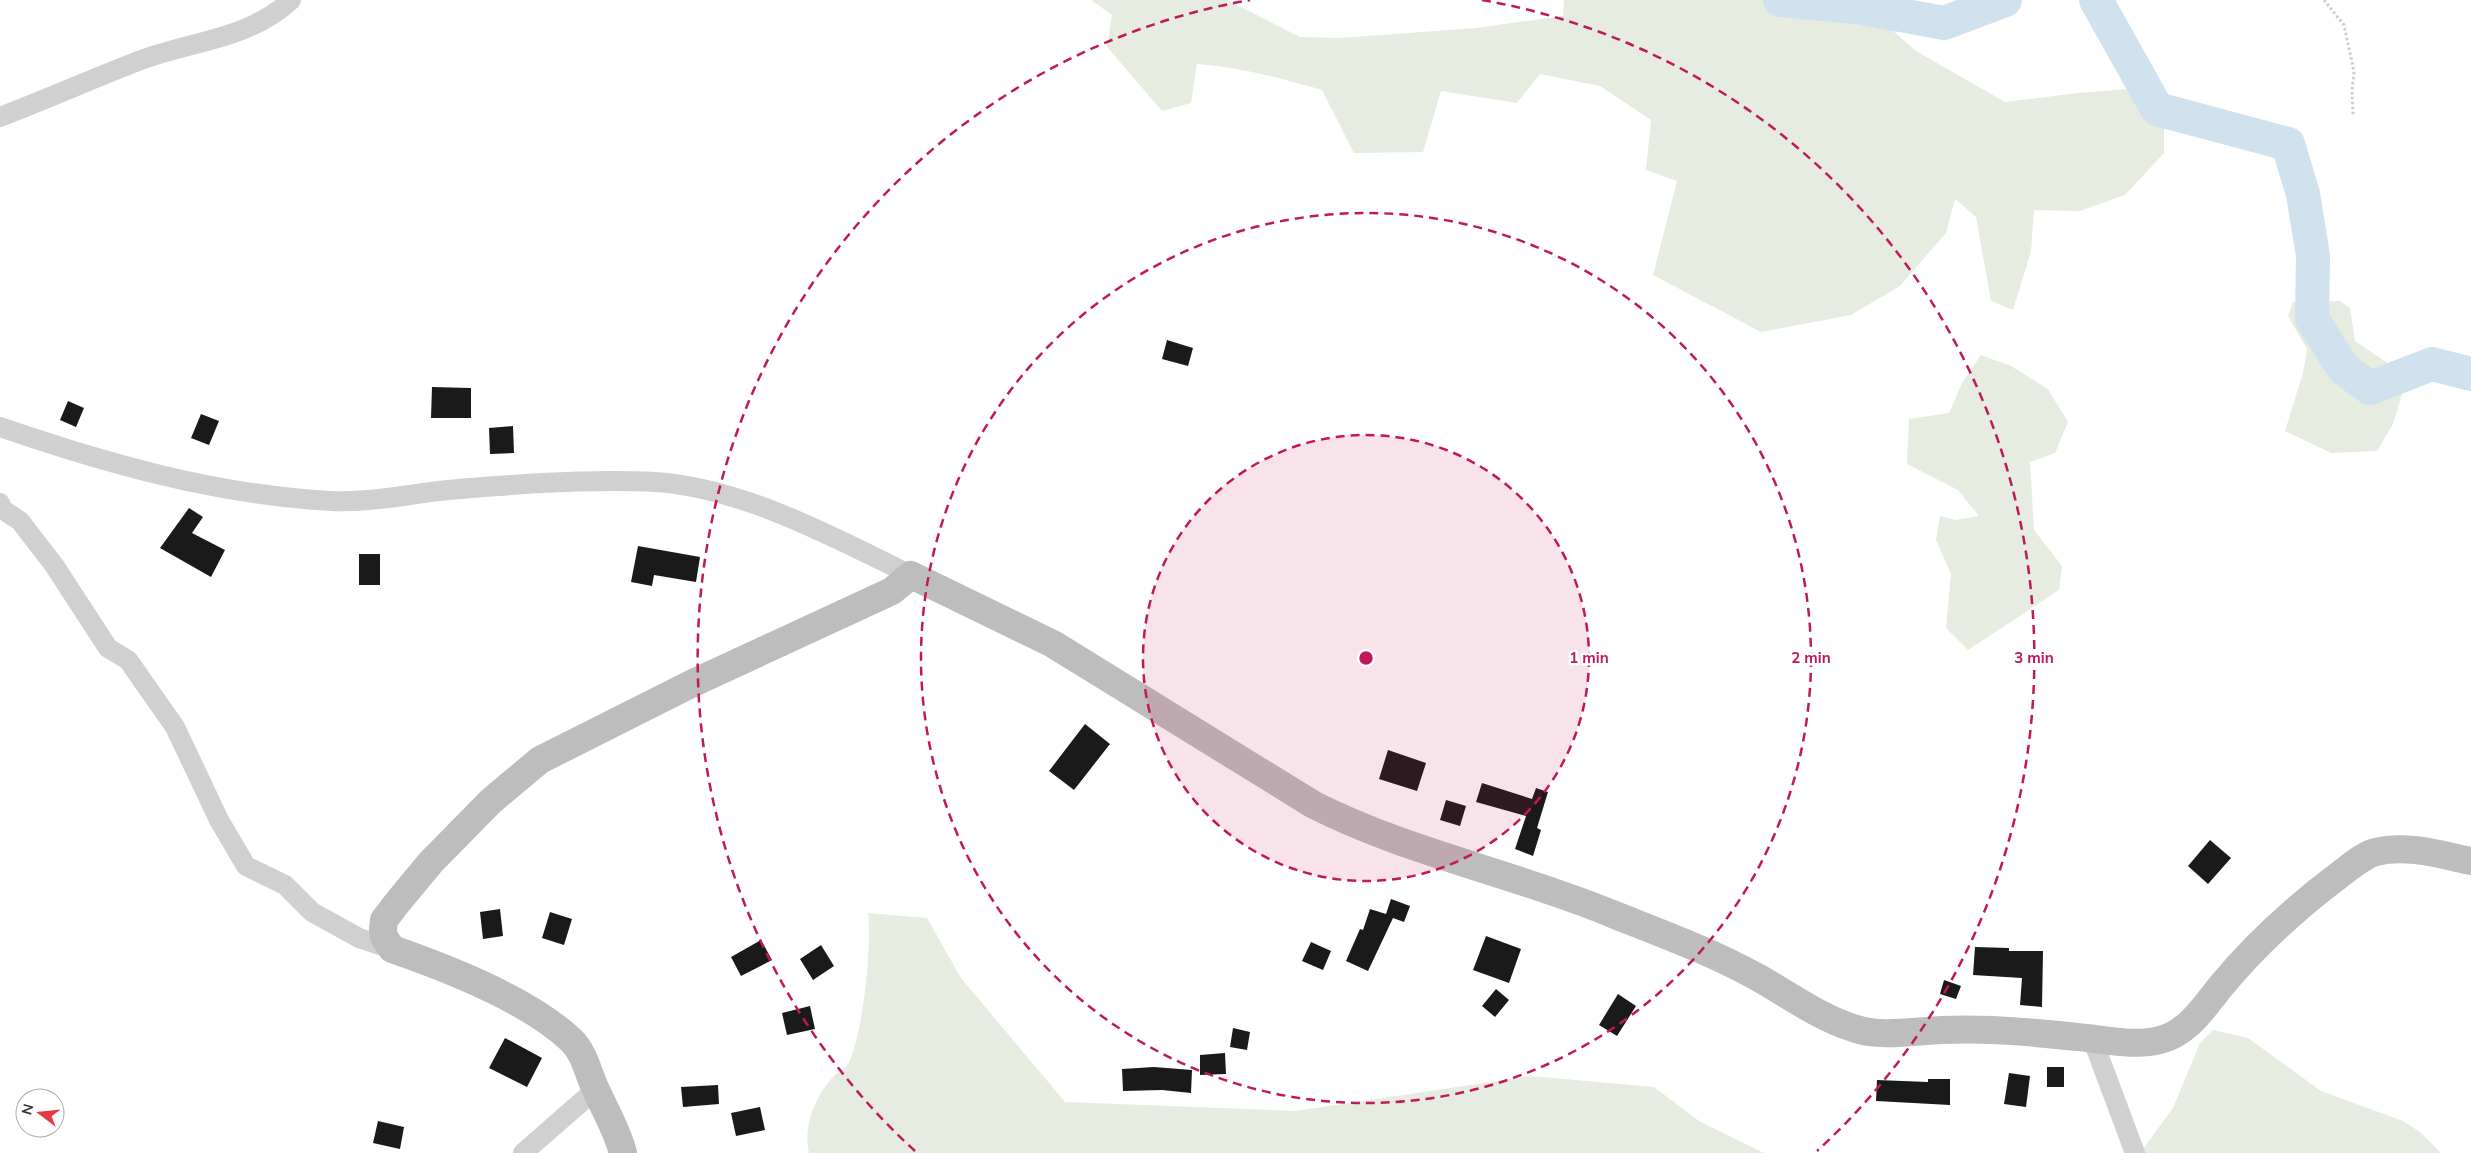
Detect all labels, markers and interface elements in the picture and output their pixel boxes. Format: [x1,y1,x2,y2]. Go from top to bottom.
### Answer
text: 1 min [1569,648,1609,667]
text: 2 min [1791,648,1831,667]
text: 3 min [2014,648,2054,667]
centre of rings [1357,649,1375,667]
north arrow [15,1088,65,1138]
text: N [17,1102,38,1117]

